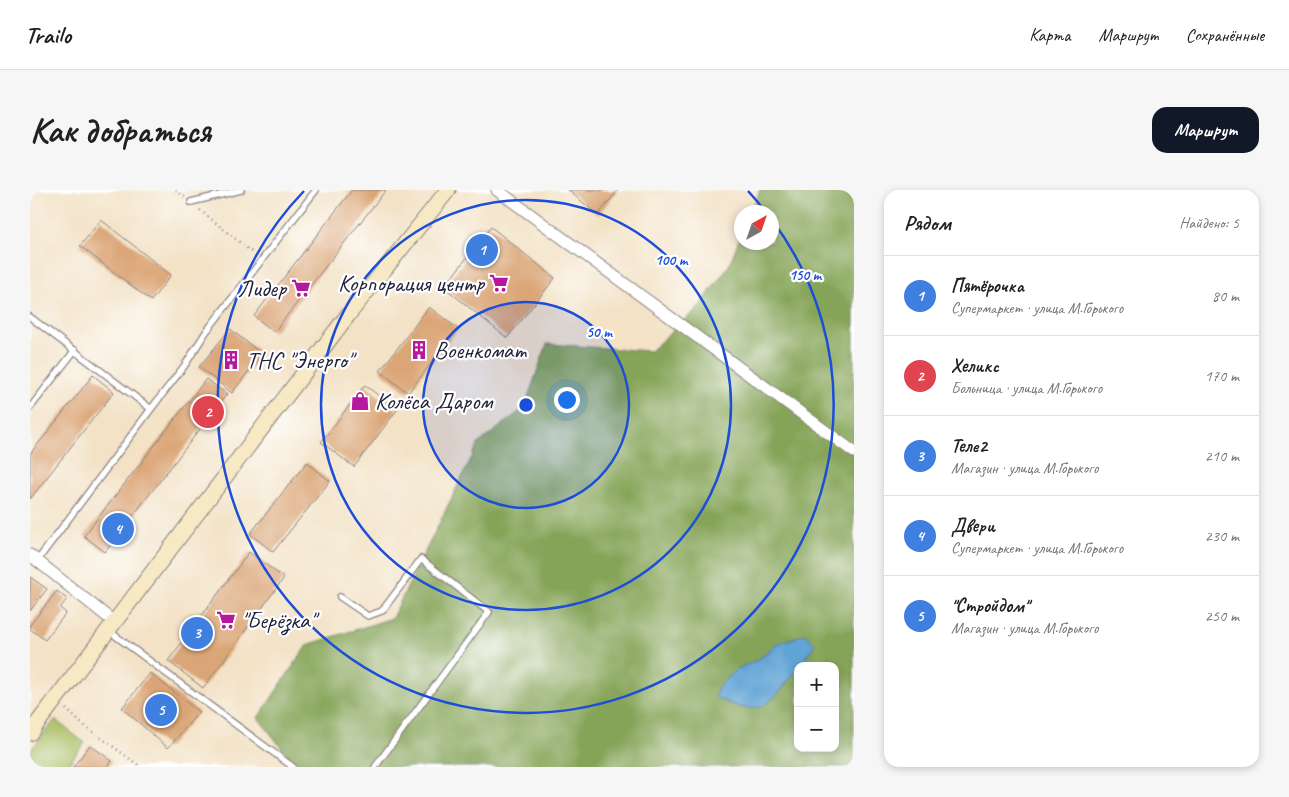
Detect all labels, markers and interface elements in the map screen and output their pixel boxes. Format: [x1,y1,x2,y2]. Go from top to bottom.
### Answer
text: Trailo [25,20,71,50]
text: Карта [1029,24,1070,46]
text: Маршрут [1098,24,1158,46]
text: Сохранённые [1186,24,1264,46]
button: Маршрут [1152,107,1259,153]
text: Как добраться [30,108,211,153]
north arrow [734,205,779,250]
text: Рядом [904,210,951,236]
text: Найдено: 5 [1179,213,1239,233]
pin: 1 [466,231,498,269]
text: 100 m [655,251,689,270]
text: 150 m [789,266,823,285]
place label: Корпорация центр [338,268,486,298]
supermarket icon: Корпорация центр [488,272,510,294]
place label: Лидер [237,273,288,303]
text: Пятёрочка [951,274,1024,298]
supermarket icon: Лидер [290,277,312,299]
text: 1 [916,286,924,306]
text: 80 m [1212,286,1239,306]
text: Супермаркет · улица М.Горького [951,298,1123,318]
text: 50 m [586,323,613,342]
place label: Военкомат [434,335,527,365]
building icon: Военкомат [408,339,430,361]
place label: ТНС "Энерго" [246,345,358,375]
building icon: ТНС "Энерго" [220,349,242,371]
text: Хеликс [951,354,999,378]
text: 2 [916,366,924,386]
text: 170 m [1205,366,1239,386]
text: Больница · улица М.Горького [951,378,1102,398]
place label: Колёса Даром [375,386,493,416]
your location [554,387,580,413]
shop icon: Колёса Даром [349,390,371,412]
pin: 2 [192,393,224,431]
centre of rings [517,396,535,414]
text: Теле2 [951,434,987,458]
text: 3 [916,446,924,466]
text: 210 m [1205,446,1239,466]
text: Магазин · улица М.Горького [951,458,1098,478]
pin: 4 [102,510,134,548]
text: Двери [951,514,995,538]
text: 4 [916,526,924,546]
text: 230 m [1205,526,1239,546]
text: Супермаркет · улица М.Горького [951,538,1123,558]
text: "Стройдом" [951,594,1028,618]
place label: "Берёзка" [241,605,320,636]
text: 5 [917,606,923,626]
text: 250 m [1205,606,1239,626]
supermarket icon: "Берёзка" [215,609,237,631]
pin: 3 [181,614,213,652]
text: Магазин · улица М.Горького [951,618,1098,638]
map controls [794,662,839,752]
button: + [794,662,839,707]
pin: 5 [145,691,177,729]
button: − [794,707,839,752]

